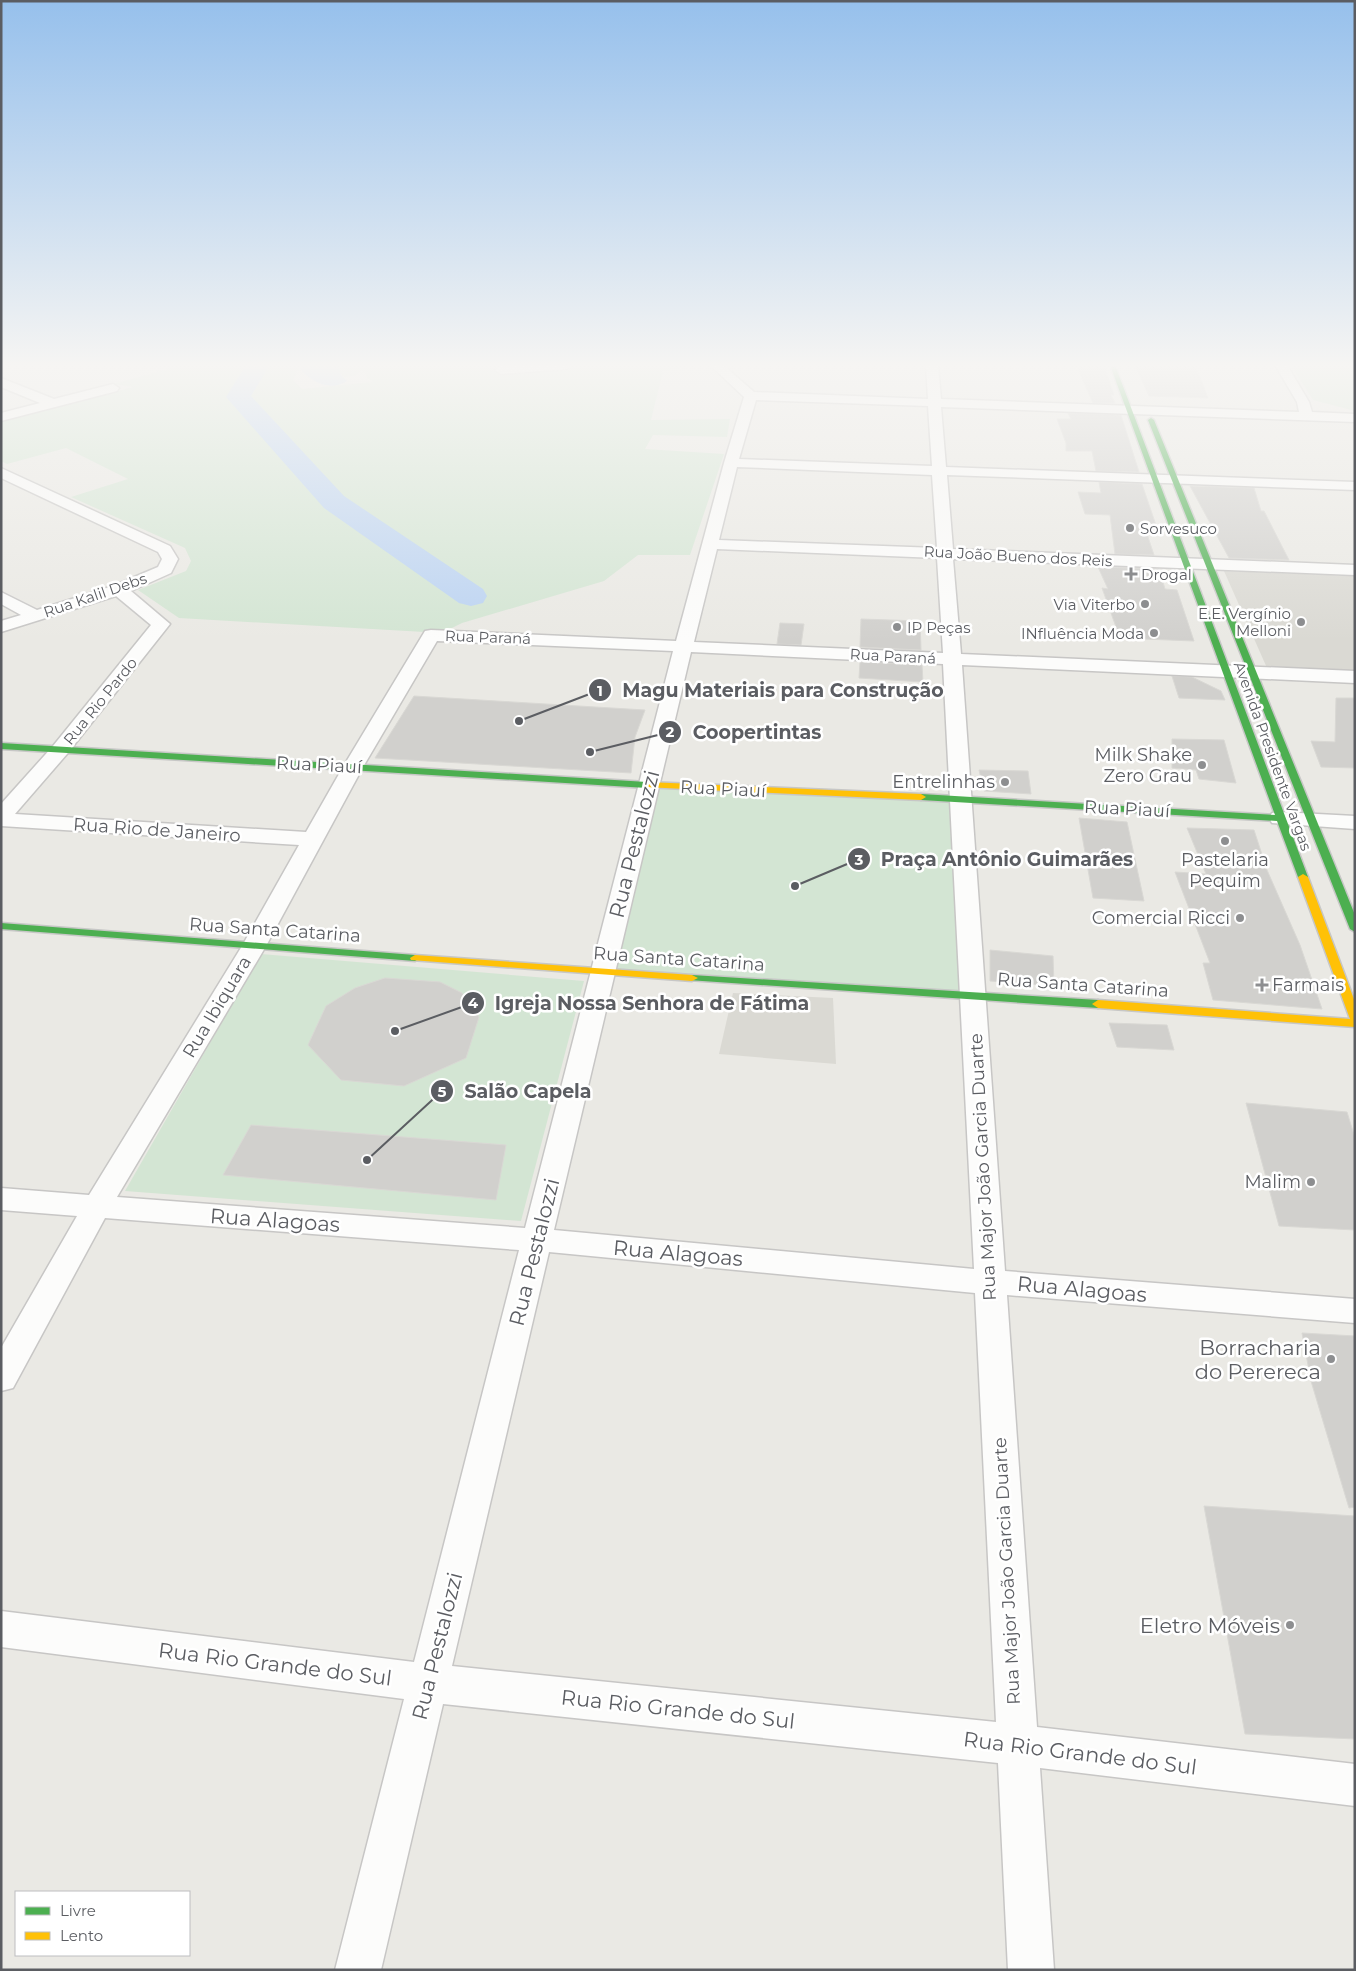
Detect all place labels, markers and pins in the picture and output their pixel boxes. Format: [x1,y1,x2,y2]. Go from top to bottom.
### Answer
place label: Sorvesuco [1140,519,1217,538]
marker: Sorvesuco [1124,522,1136,534]
place label: Drogal [1141,565,1192,584]
marker: Drogal [1125,568,1137,580]
place label: Via Viterbo [1054,595,1135,614]
marker: Via Viterbo [1139,598,1151,610]
place label: E.E. Vergínio Melloni [1198,604,1291,640]
marker: E.E. Vergínio Melloni [1295,616,1307,628]
place label: IP Peças [907,618,970,637]
marker: IP Peças [891,621,903,633]
place label: INfluência Moda [1021,624,1144,643]
marker: INfluência Moda [1148,627,1160,639]
callout: Magu Materiais para Construção [587,673,954,707]
callout: Coopertintas [658,715,831,749]
place label: Milk Shake Zero Grau [1095,744,1192,787]
marker: Milk Shake Zero Grau [1196,759,1208,771]
place label: Entrelinhas [892,771,995,793]
marker: Entrelinhas [999,776,1011,788]
marker: Pastelaria Pequim [1219,835,1231,847]
callout: Praça Antônio Guimarães [846,842,1143,876]
place label: Pastelaria Pequim [1181,849,1269,892]
place label: Comercial Ricci [1092,907,1230,929]
marker: Comercial Ricci [1234,912,1246,924]
place label: Farmais [1272,974,1344,996]
marker: Farmais [1256,979,1268,991]
callout: Igreja Nossa Senhora de Fátima [460,986,820,1020]
callout: Salão Capela [430,1074,602,1108]
place label: Malim [1244,1171,1301,1193]
marker: Malim [1305,1176,1317,1188]
place label: Borracharia do Perereca [1195,1335,1321,1384]
marker: Borracharia do Perereca [1325,1353,1337,1365]
place label: Eletro Móveis [1140,1613,1280,1638]
marker: Eletro Móveis [1284,1619,1296,1631]

